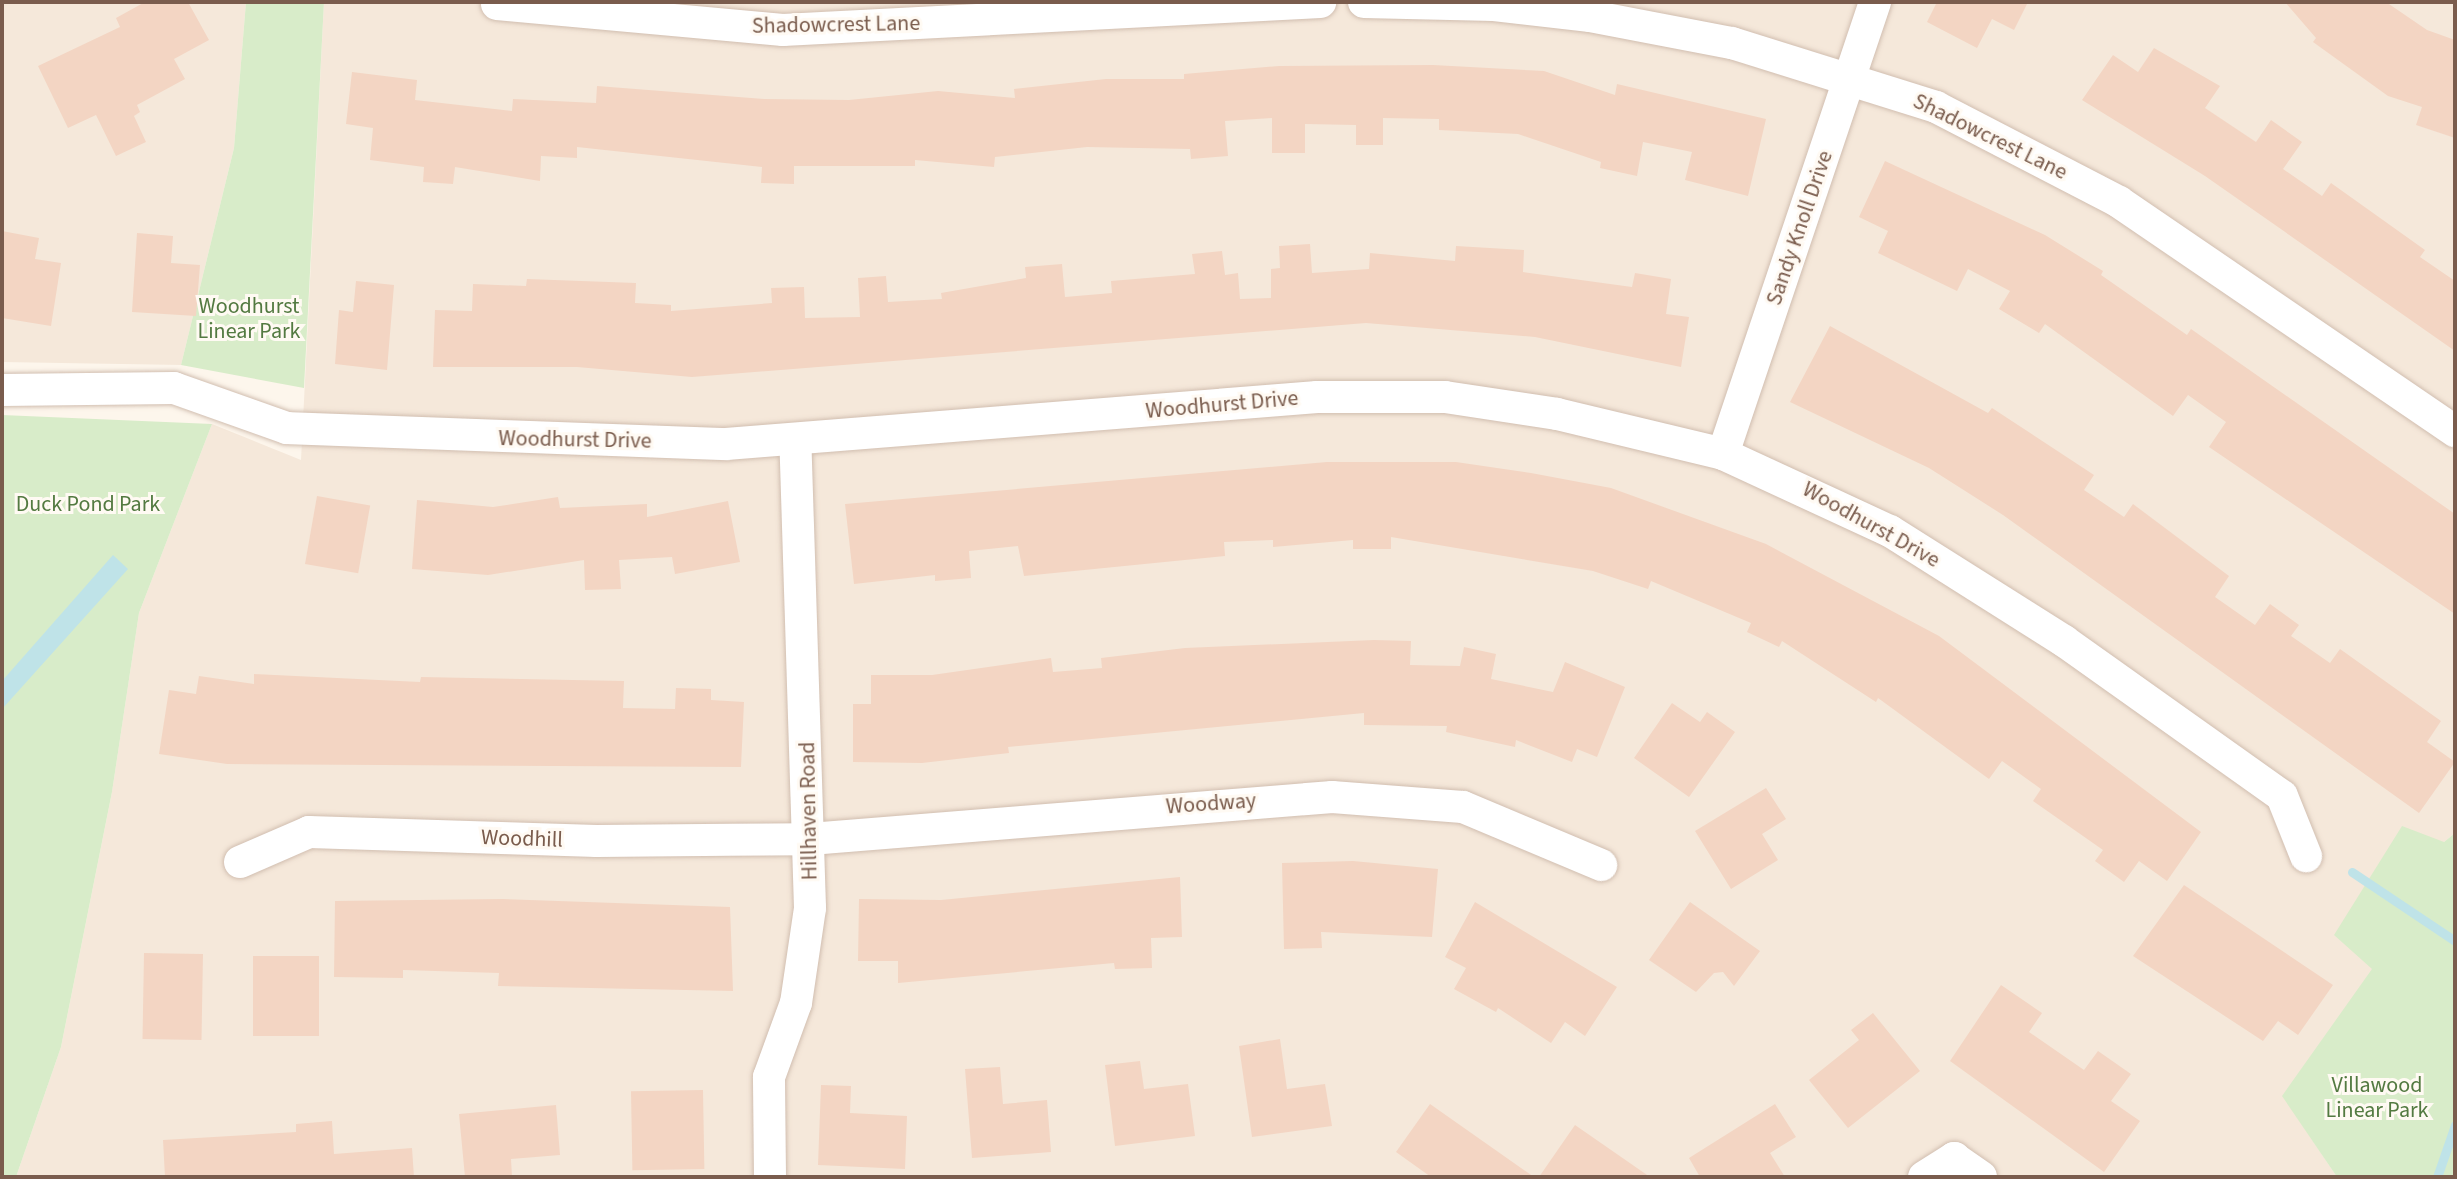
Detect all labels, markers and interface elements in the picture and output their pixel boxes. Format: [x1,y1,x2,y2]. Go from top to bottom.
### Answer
street label: Shadowcrest Lane [752,10,920,40]
street label: Shadowcrest Lane [1909,88,2071,186]
street label: Sandy Knoll Drive [1761,147,1839,309]
park label: Woodhurst Linear Park [198,293,300,344]
street label: Woodhurst Drive [1145,385,1299,425]
street label: Woodhurst Drive [498,425,652,455]
street label: Woodhurst Drive [1798,476,1944,574]
park label: Duck Pond Park [16,492,160,518]
street label: Hillhaven Road [795,741,823,881]
street label: Woodway [1165,788,1257,820]
street label: Woodhill [481,824,563,854]
park label: Villawood Linear Park [2326,1072,2428,1124]

